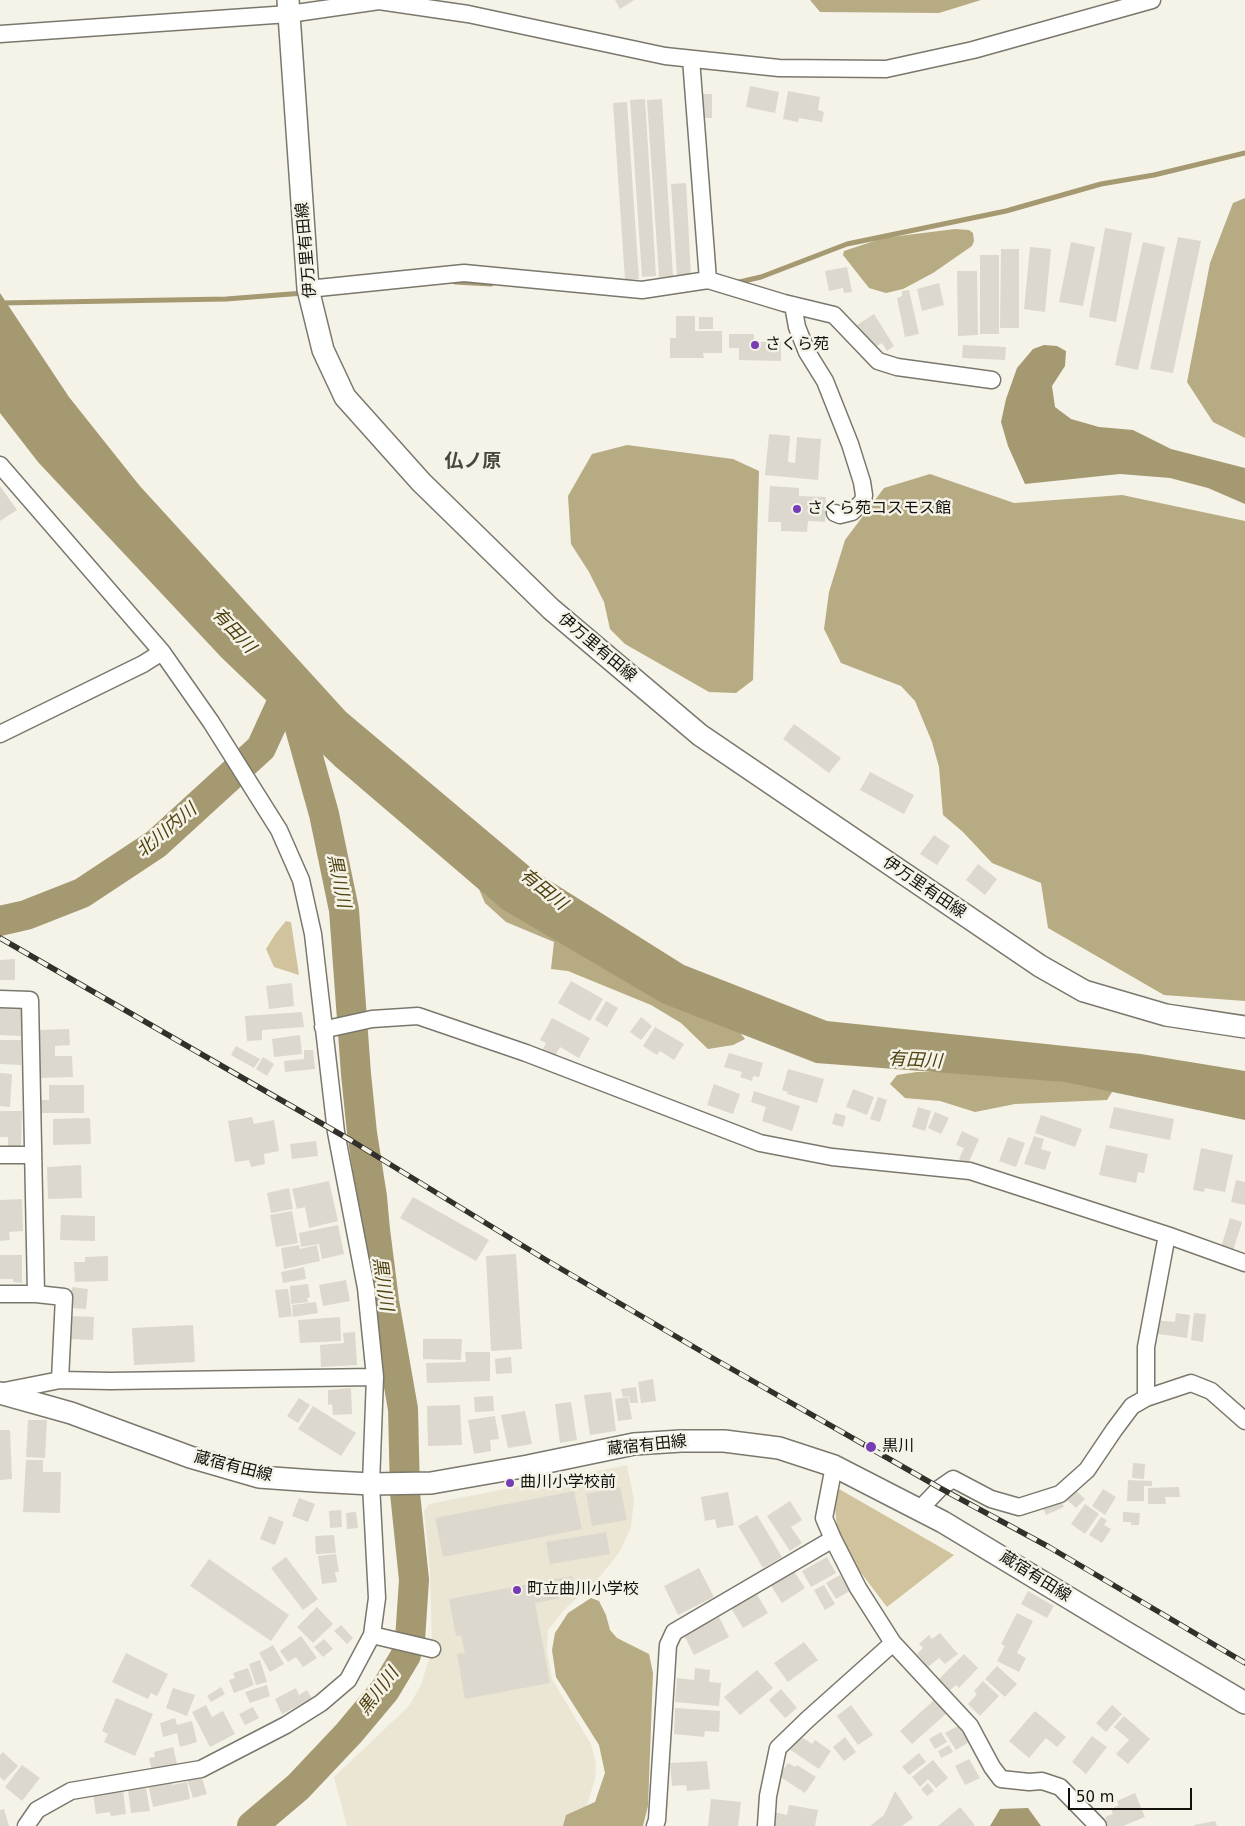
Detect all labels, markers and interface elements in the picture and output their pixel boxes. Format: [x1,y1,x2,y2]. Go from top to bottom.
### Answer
street label: 伊万里有田線 [293,201,321,299]
place label: さくら苑 [765,335,829,355]
marker: さくら苑 [749,339,761,351]
district label: 仏ノ原 [445,451,501,473]
place label: さくら苑コスモス館 [807,499,951,519]
marker: さくら苑コスモス館 [791,503,803,515]
water label: 有田川 [207,604,259,658]
street label: 伊万里有田線 [554,610,640,686]
water label: 北川内川 [132,800,202,862]
water label: 黒川川 [322,852,354,910]
street label: 伊万里有田線 [879,853,969,923]
water label: 有田川 [515,865,571,915]
water label: 有田川 [887,1049,943,1073]
water label: 黒川川 [368,1256,396,1312]
street label: 蔵宿有田線 [606,1432,688,1460]
place label: 黒川 [882,1437,914,1457]
marker: 黒川 [864,1440,878,1454]
street label: 蔵宿有田線 [192,1448,274,1486]
place label: 曲川小学校前 [520,1473,616,1493]
marker: 曲川小学校前 [504,1477,516,1489]
street label: 蔵宿有田線 [996,1548,1074,1606]
place label: 町立曲川小学校 [527,1580,639,1600]
marker: 町立曲川小学校 [511,1584,523,1596]
water label: 黒川川 [354,1664,404,1720]
scale bar [1070,1778,1194,1810]
text: 50 m [1076,1788,1114,1806]

